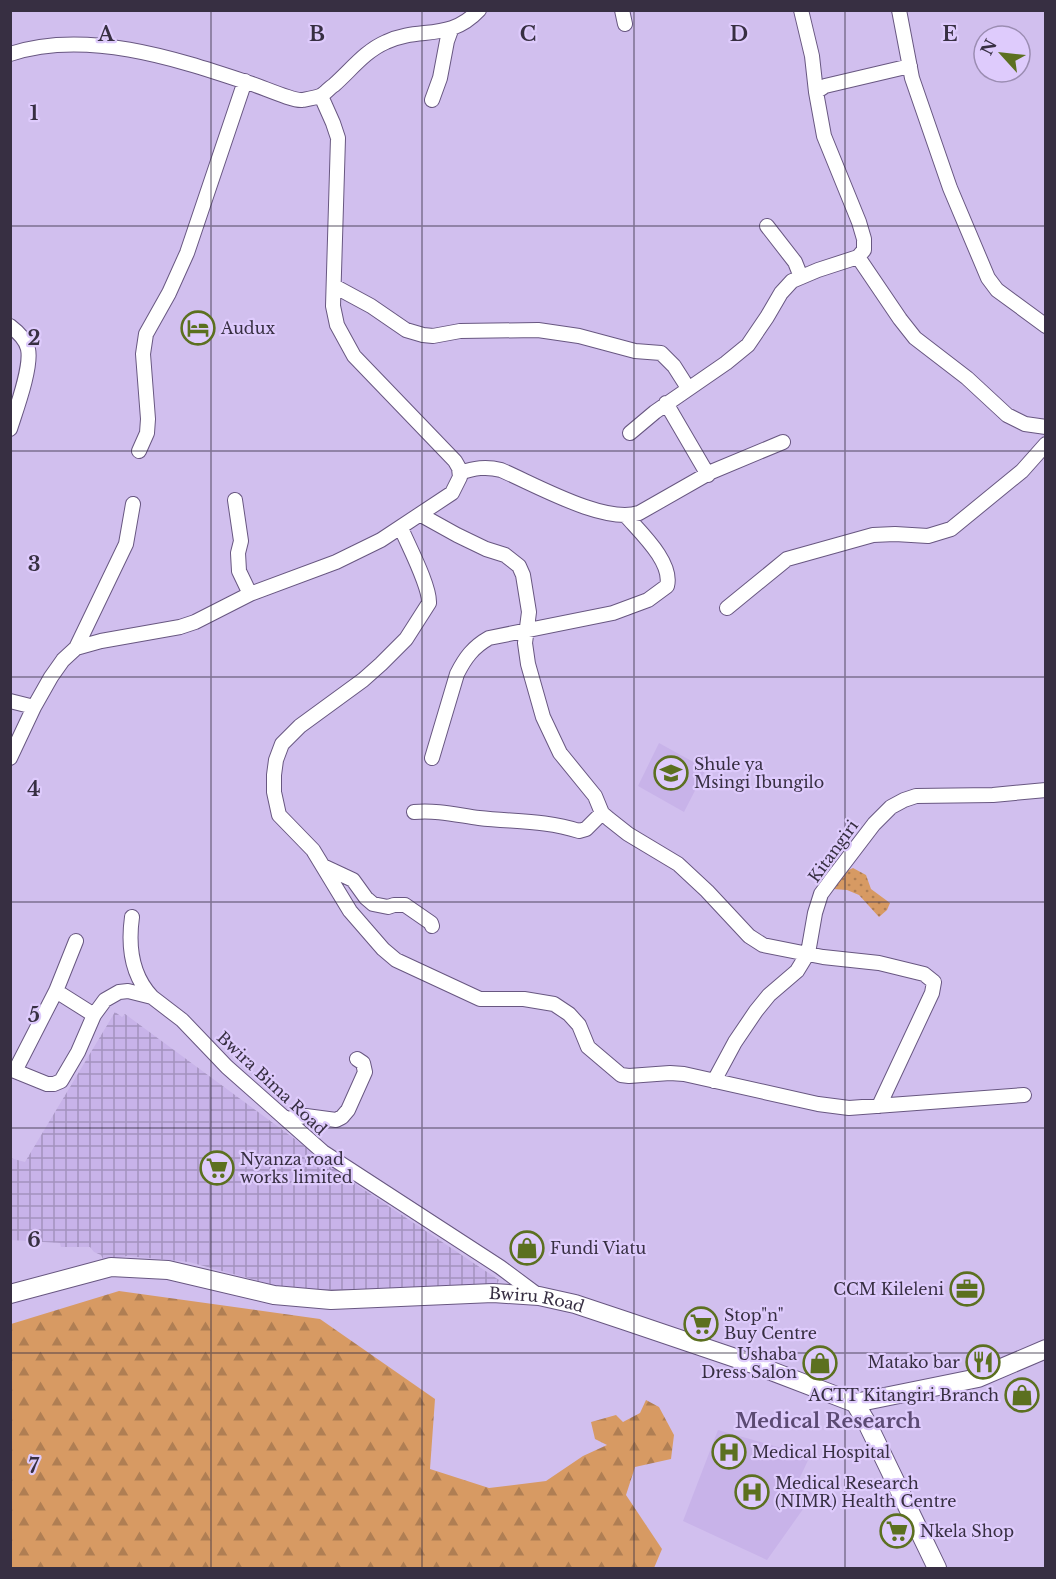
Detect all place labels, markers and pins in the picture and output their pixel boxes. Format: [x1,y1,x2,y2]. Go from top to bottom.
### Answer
hotel icon: Audux [180,310,216,346]
place label: Audux [220,318,275,338]
place label: Shule ya Msingi Ibungilo [694,754,824,792]
school or university icon: Shule ya Msingi Ibungilo [653,755,689,791]
place label: Nyanza road works limited [240,1149,353,1187]
supermarket icon: Nyanza road works limited [199,1150,235,1186]
shop icon: Fundi Viatu [509,1230,545,1266]
place label: Fundi Viatu [550,1238,646,1258]
office icon: CCM Kileleni [949,1271,985,1307]
place label: CCM Kileleni [833,1279,945,1299]
place label: Stop"n" Buy Centre [724,1305,817,1343]
supermarket icon: Stop"n" Buy Centre [683,1306,719,1342]
place label: Ushaba Dress Salon [701,1344,797,1382]
restaurant icon: Matako bar [965,1344,1001,1380]
shop icon: Ushaba Dress Salon [802,1345,838,1381]
place label: Matako bar [867,1352,960,1372]
shop icon: ACTT Kitangiri Branch [1004,1377,1040,1413]
place label: ACTT Kitangiri Branch [807,1385,999,1405]
hospital icon: Medical Hospital [711,1434,747,1470]
place label: Medical Hospital [752,1442,890,1462]
place label: Medical Research (NIMR) Health Centre [775,1473,956,1511]
hospital icon: Medical Research (NIMR) Health Centre [734,1474,770,1510]
supermarket icon: Nkela Shop [879,1513,915,1549]
place label: Nkela Shop [920,1521,1014,1541]

